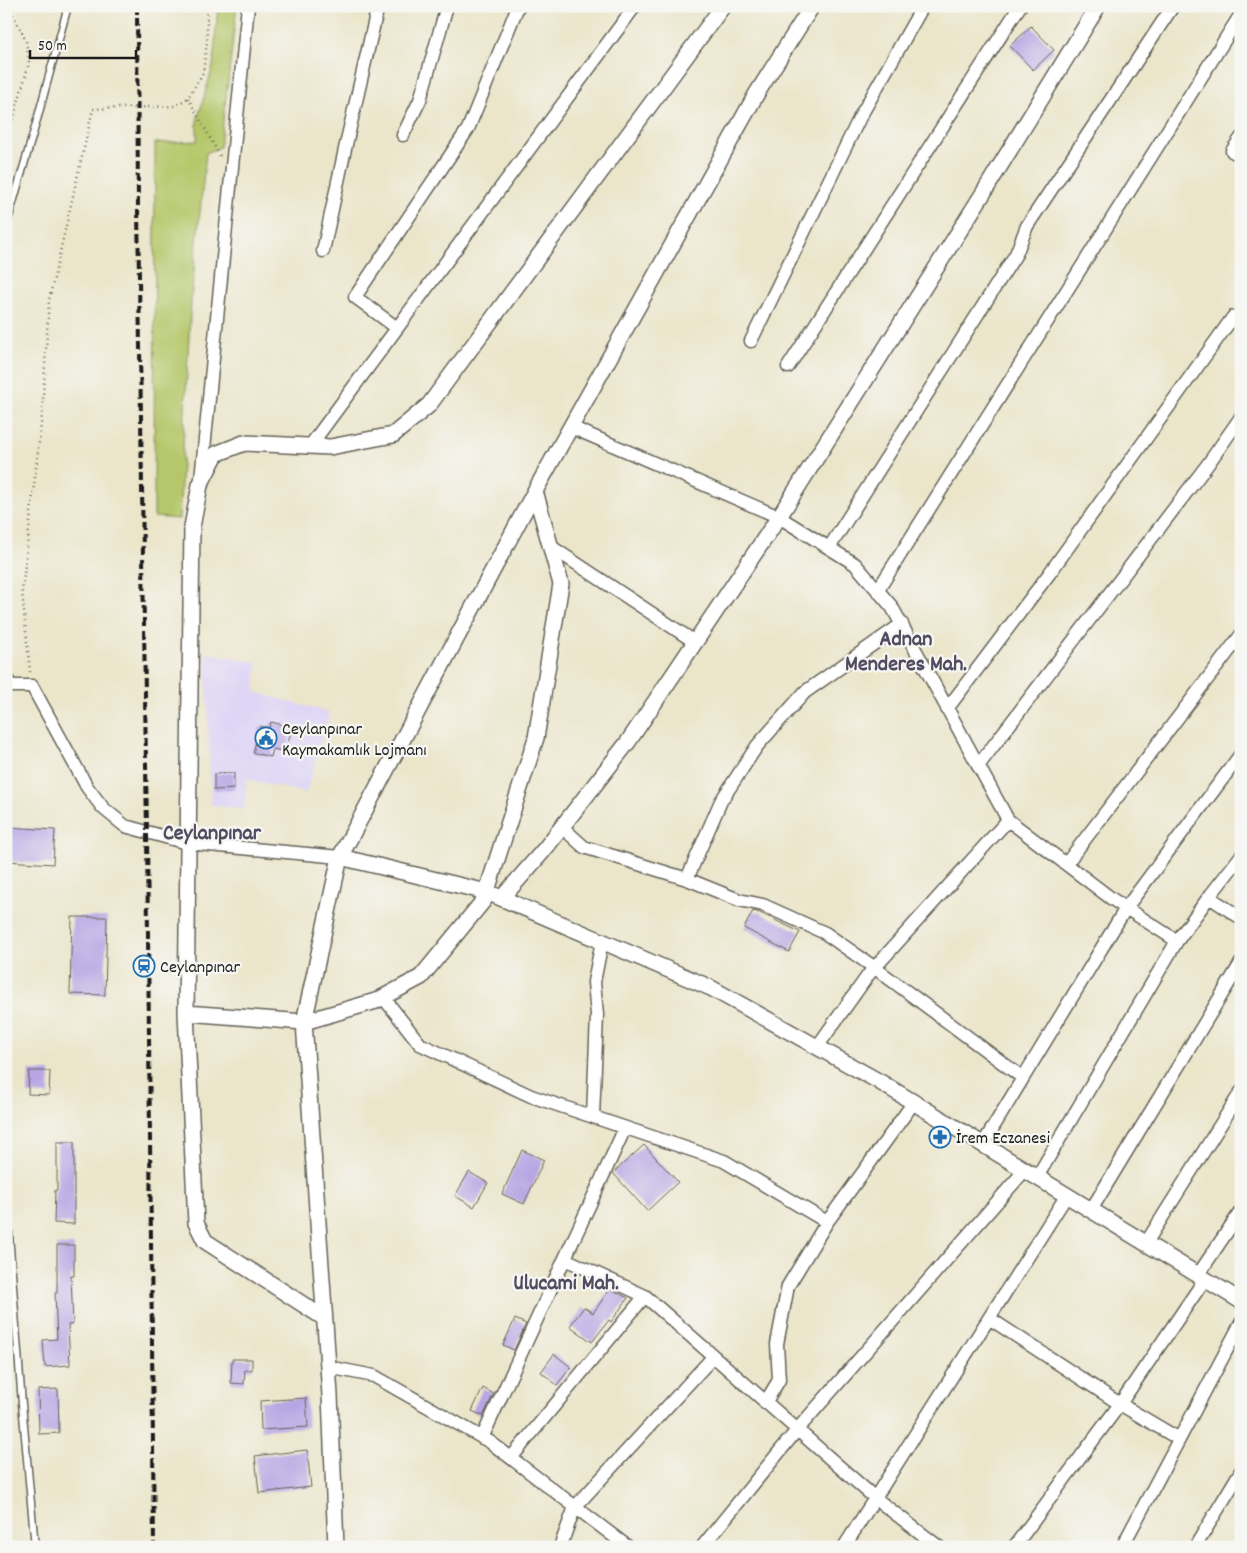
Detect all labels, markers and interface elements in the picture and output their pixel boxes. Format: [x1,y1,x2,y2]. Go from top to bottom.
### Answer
scale bar [30,28,136,60]
text: 50 m [38,36,67,58]
district label: Adnan Menderes Mah. [845,625,967,681]
place label: Ceylanpınar Kaymakamlık Lojmanı [282,718,427,764]
public building icon: Ceylanpınar Kaymakamlık Lojmanı [254,726,278,750]
district label: Ceylanpınar [163,819,262,850]
station icon: Ceylanpınar [132,954,156,978]
place label: Ceylanpınar [160,956,241,981]
pharmacy icon: İrem Eczanesi [928,1125,952,1149]
place label: İrem Eczanesi [956,1127,1050,1152]
district label: Ulucami Mah. [513,1269,619,1300]

